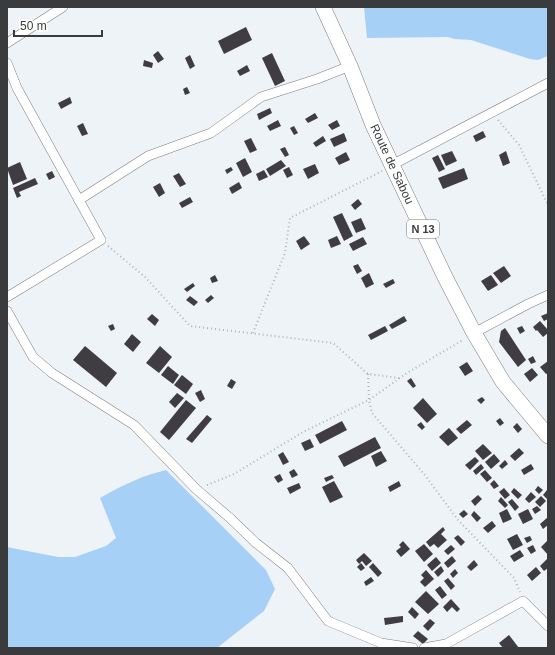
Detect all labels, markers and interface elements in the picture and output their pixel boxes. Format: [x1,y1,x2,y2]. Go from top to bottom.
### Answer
scale bar [14,12,102,38]
text: 50 m [20,19,47,33]
street label: Route de Sabou [367,122,417,206]
road number: N 13 [407,220,439,238]

